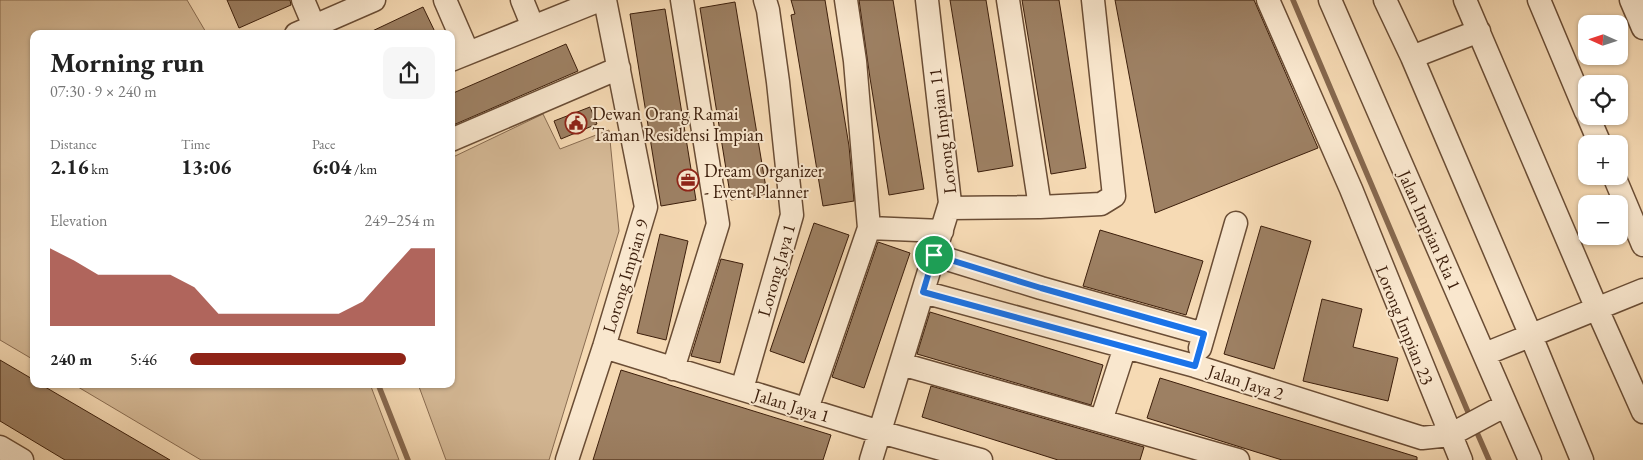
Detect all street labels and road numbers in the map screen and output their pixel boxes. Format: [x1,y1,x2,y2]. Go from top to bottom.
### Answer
street label: Lorong Impian 11 [923,67,961,195]
street label: Jalan Impian Ria 1 [1392,165,1467,293]
street label: Lorong Impian 9 [597,216,653,336]
street label: Lorong Jaya 1 [752,221,800,319]
street label: Lorong Impian 23 [1371,262,1439,388]
street label: Jalan Jaya 2 [1203,358,1287,405]
street label: Jalan Jaya 1 [749,382,833,427]

